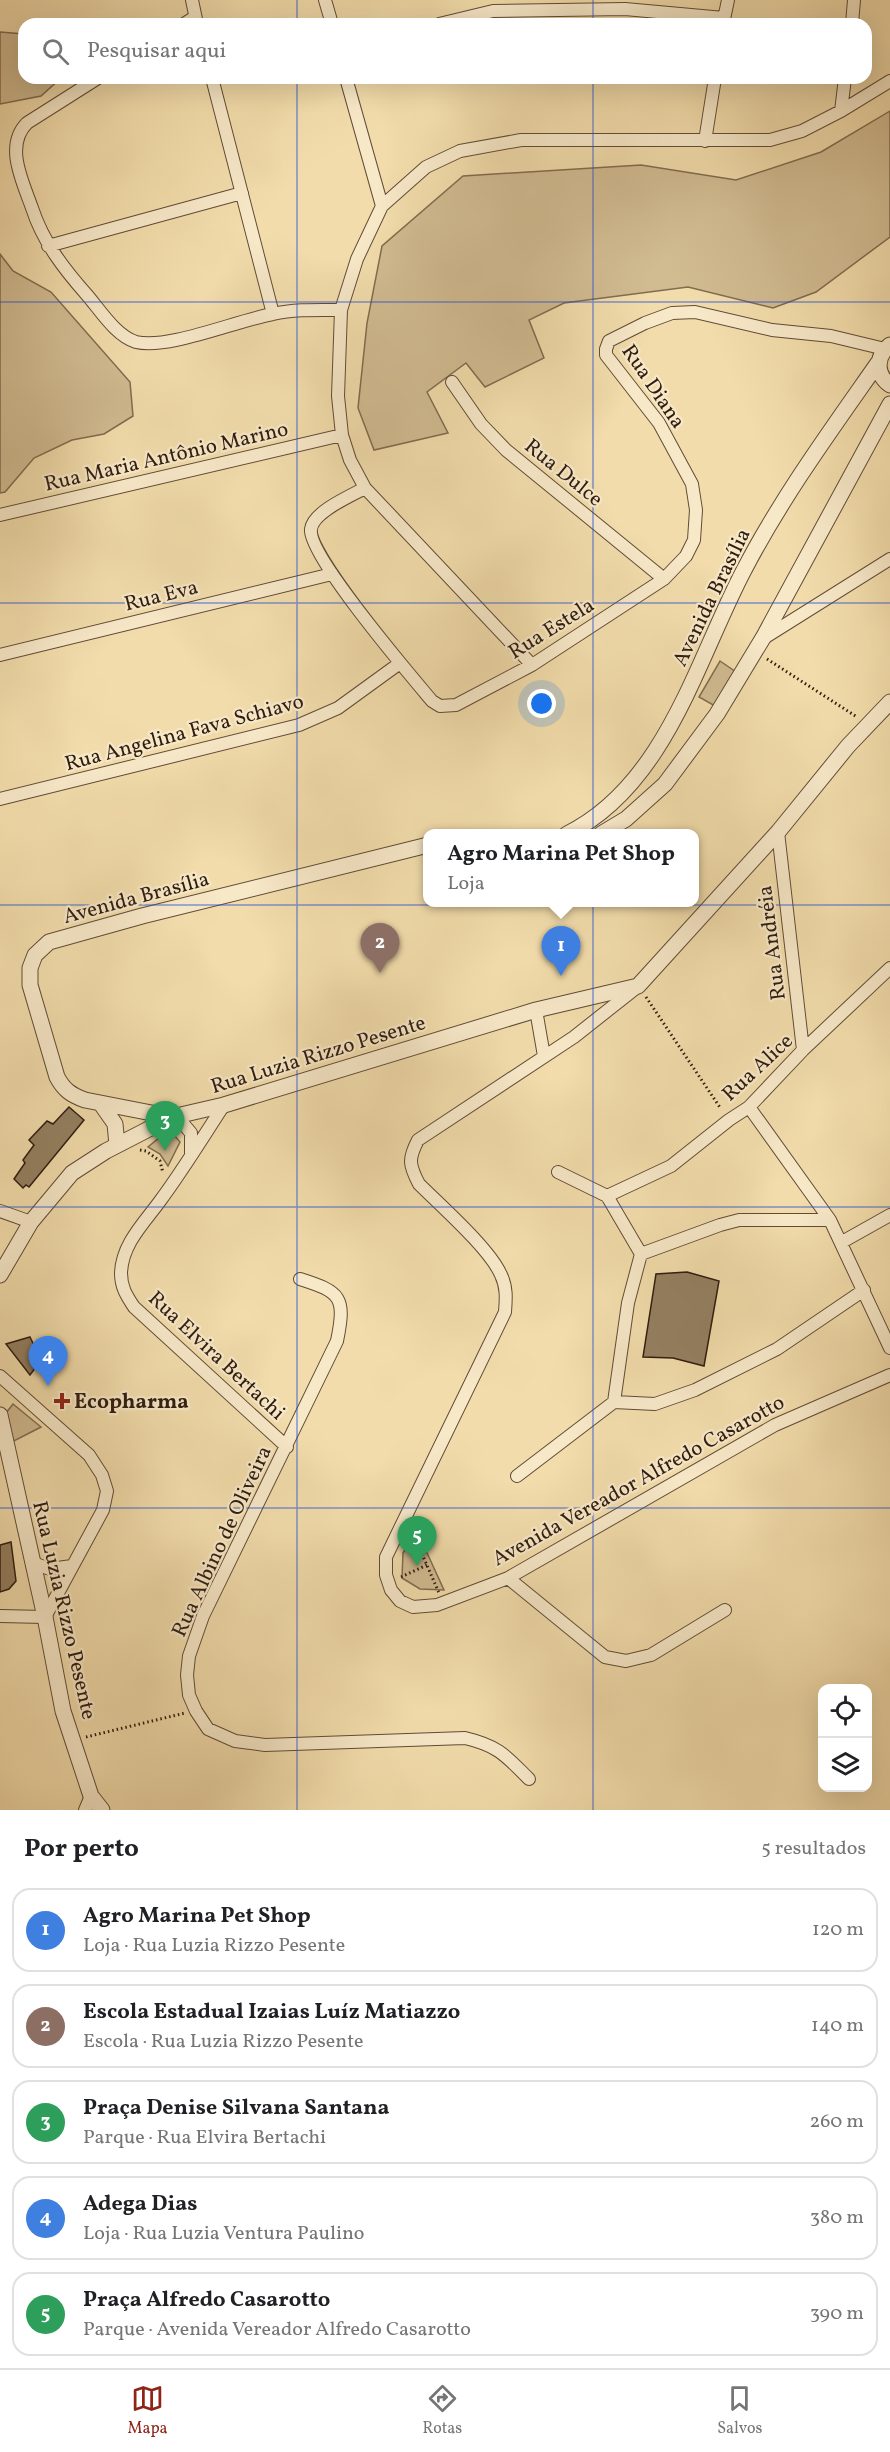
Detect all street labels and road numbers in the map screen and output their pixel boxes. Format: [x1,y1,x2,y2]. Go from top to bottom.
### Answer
street label: Rua Diana [614,339,692,435]
street label: Rua Maria Antônio Marino [42,415,291,500]
street label: Rua Dulce [518,432,609,514]
street label: Avenida Brasília [666,524,758,672]
street label: Rua Eva [121,573,201,620]
street label: Rua Estela [503,591,600,667]
street label: Rua Angelina Fava Schiavo [62,688,307,779]
street label: Avenida Brasília [60,865,213,932]
street label: Rua Andréia [751,884,794,1002]
street label: Rua Luzia Rizzo Pesente [207,1009,430,1102]
street label: Rua Alice [716,1028,800,1109]
street label: Rua Elvira Bertachi [141,1285,291,1427]
street label: Avenida Vereador Alfredo Casarotto [487,1389,790,1574]
street label: Rua Albino de Oliveira [165,1441,279,1642]
street label: Rua Luzia Rizzo Pesente [24,1498,103,1722]

